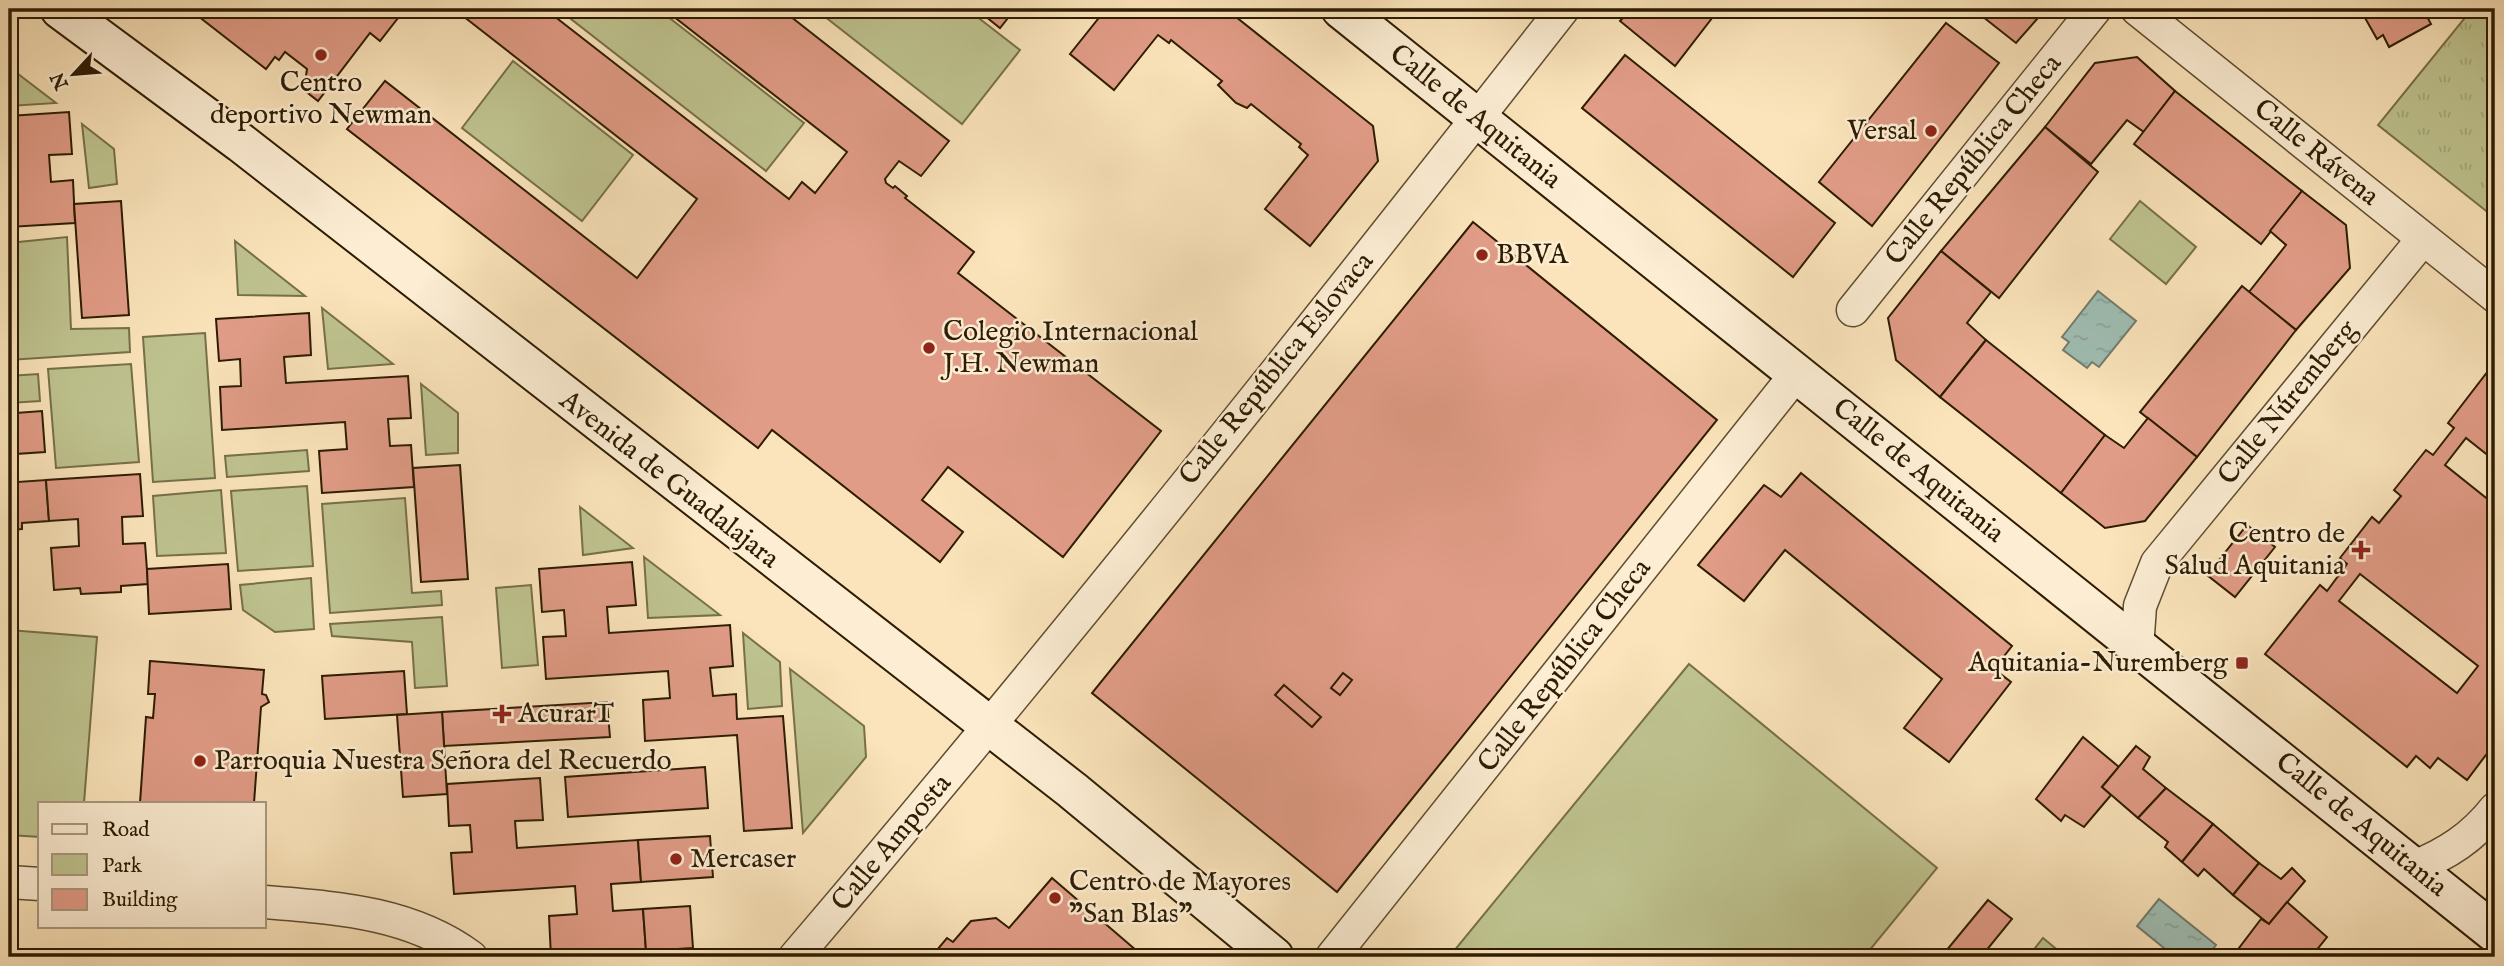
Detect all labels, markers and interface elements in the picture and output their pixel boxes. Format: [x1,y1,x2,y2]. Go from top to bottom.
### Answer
street label: Calle de Aquitania [1382,37,1569,198]
north arrow [38,38,108,108]
marker: Centro deportivo Newman [313,47,329,63]
street label: Calle República Checa [1878,47,2071,273]
place label: Centro deportivo Newman [210,66,432,133]
text: N [46,67,75,94]
street label: Calle Rávena [2246,92,2387,215]
place label: Versal [1846,114,1917,149]
marker: Versal [1923,123,1939,139]
place label: BBVA [1496,238,1569,273]
street label: Calle República Eslovaca [1172,245,1382,493]
marker: BBVA [1474,247,1490,263]
street label: Calle Núremberg [2211,313,2366,493]
place label: Colegio Internacional J.H. Newman [940,315,1198,382]
marker: Colegio Internacional J.H. Newman [921,340,937,356]
street label: Avenida de Guadalajara [551,383,787,577]
street label: Calle de Aquitania [1825,391,2012,552]
place label: Centro de Salud Aquitania [2165,517,2346,584]
marker: Centro de Salud Aquitania [2351,540,2371,560]
street label: Calle República Checa [1471,551,1660,780]
place label: Aquitania-Nuremberg [1967,646,2229,681]
marker: Aquitania-Nuremberg [2234,655,2250,671]
place label: AcurarT [517,697,615,732]
marker: AcurarT [492,704,512,724]
place label: Parroquia Nuestra Señora del Recuerdo [214,744,672,779]
street label: Calle de Aquitania [2268,745,2455,906]
marker: Parroquia Nuestra Señora del Recuerdo [192,753,208,769]
street label: Calle Amposta [824,766,960,919]
legend [38,802,266,928]
text: Road [102,817,150,844]
place label: Mercaser [690,842,796,877]
marker: Mercaser [668,851,684,867]
text: Park [102,853,143,880]
place label: Centro de Mayores "San Blas" [1069,865,1291,932]
text: Building [102,887,178,914]
marker: Centro de Mayores "San Blas" [1047,890,1063,906]

